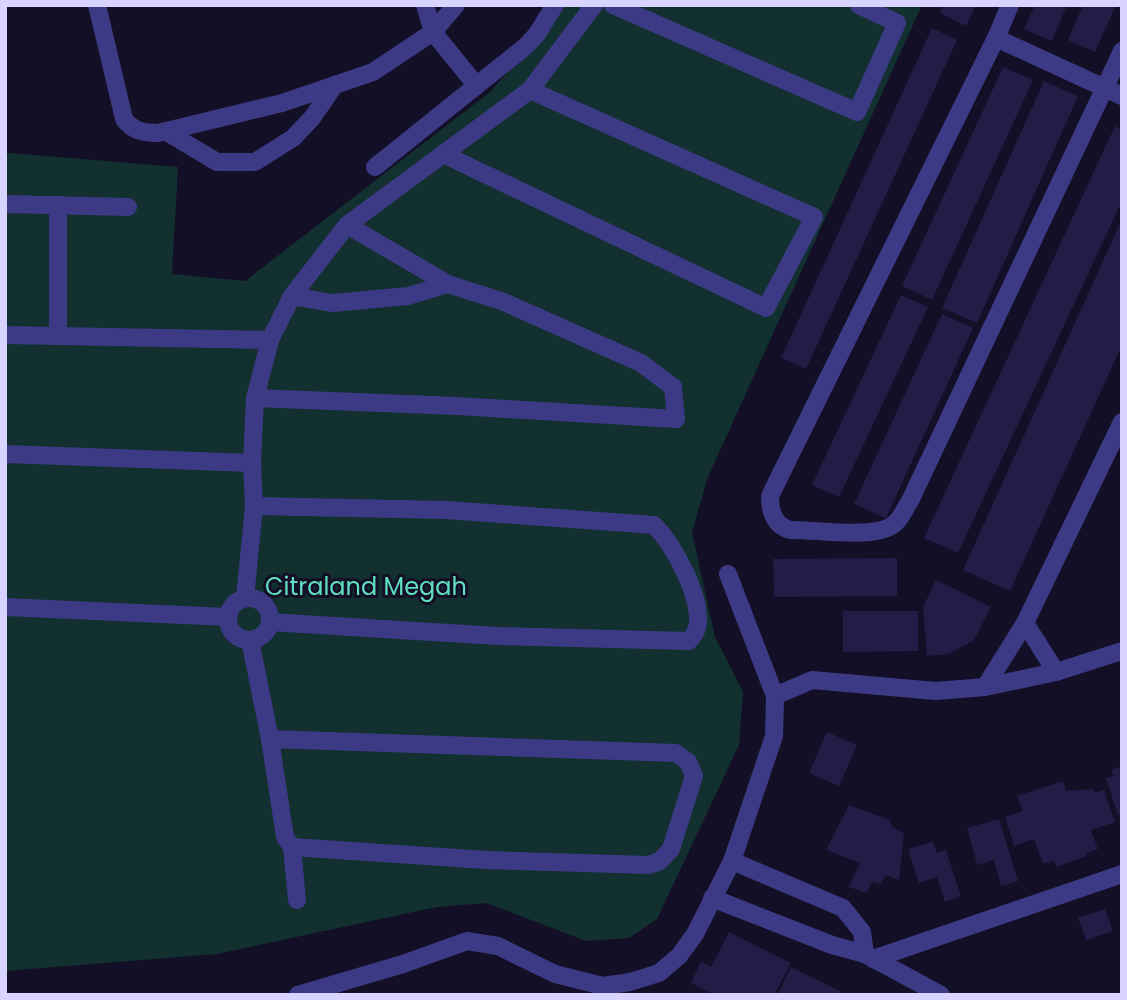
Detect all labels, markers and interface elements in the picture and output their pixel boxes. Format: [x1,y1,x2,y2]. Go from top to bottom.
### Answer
park label: Citraland Megah [265,570,467,603]

